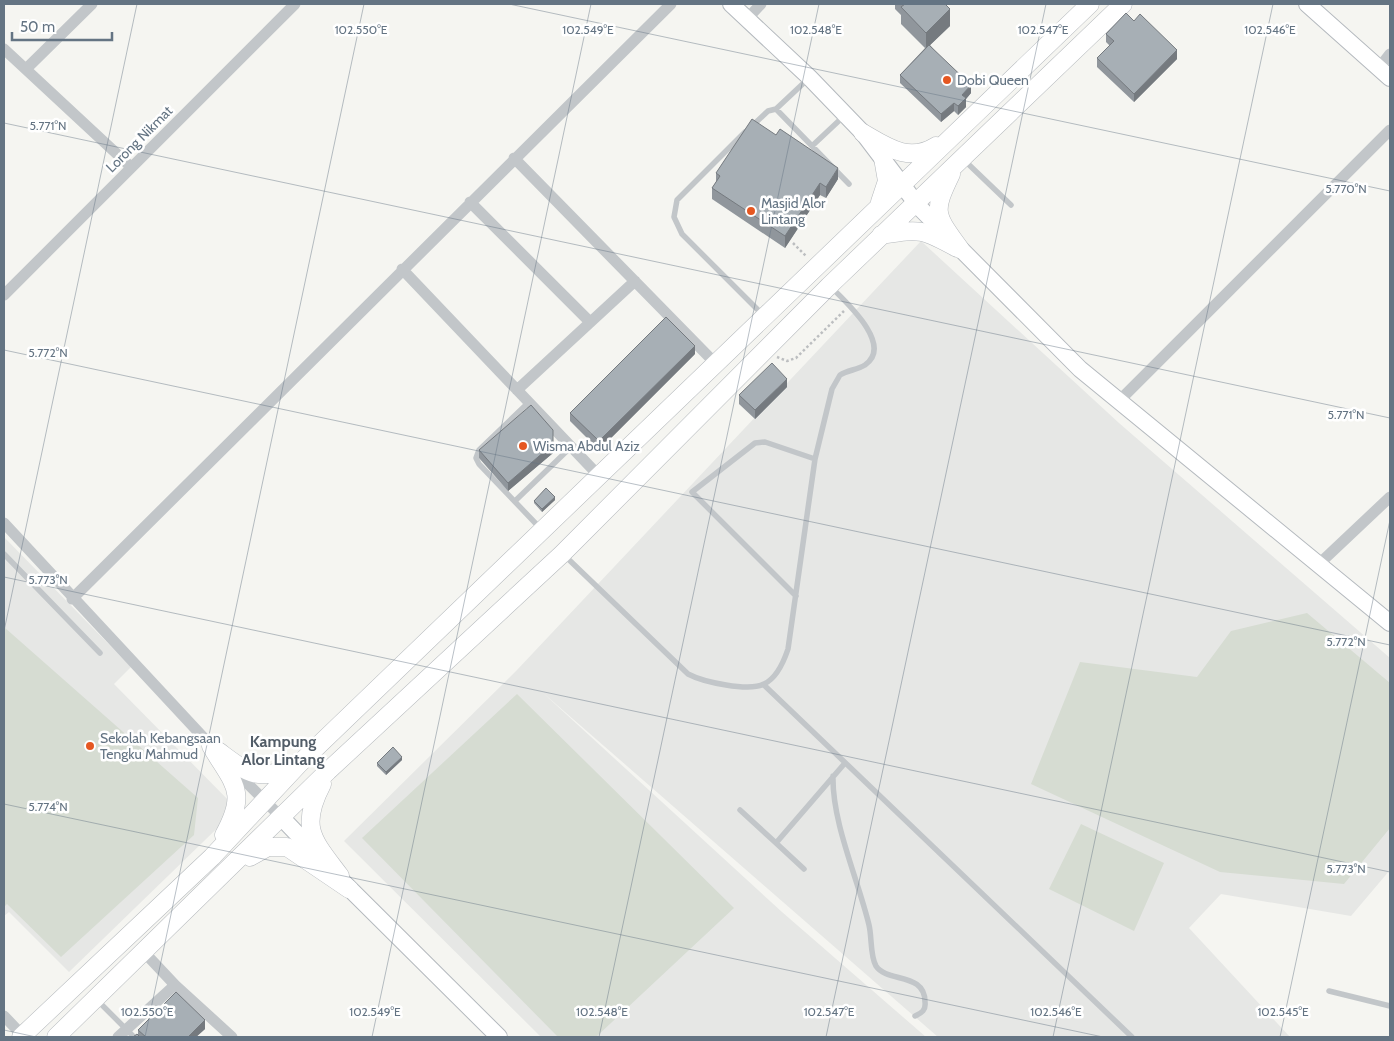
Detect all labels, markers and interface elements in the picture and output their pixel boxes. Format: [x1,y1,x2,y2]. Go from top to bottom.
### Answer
scale bar [12,10,112,42]
text: 50 m [20,18,55,36]
text: 102.550°E [335,22,388,37]
text: 102.549°E [562,22,614,37]
text: 102.548°E [790,22,842,37]
text: 102.547°E [1018,22,1069,37]
text: 102.546°E [1244,22,1296,37]
place label: Dobi Queen [957,71,1029,89]
marker: Dobi Queen [941,74,953,86]
street label: Lorong Nikmat [102,102,176,176]
text: 5.771°N [30,118,66,133]
text: 5.770°N [1325,181,1367,196]
place label: Masjid Alor Lintang [761,194,826,228]
marker: Masjid Alor Lintang [745,205,757,217]
text: 5.772°N [28,345,68,360]
text: 5.771°N [1328,407,1364,422]
place label: Wisma Abdul Aziz [533,437,640,455]
marker: Wisma Abdul Aziz [517,440,529,452]
text: 5.773°N [28,572,68,587]
text: 5.772°N [1326,634,1366,649]
place label: Sekolah Kebangsaan Tengku Mahmud [100,729,221,763]
district label: Kampung Alor Lintang [242,732,324,769]
marker: Sekolah Kebangsaan Tengku Mahmud [84,740,96,752]
text: 5.774°N [28,799,68,814]
text: 5.773°N [1326,861,1366,876]
text: 102.550°E [121,1004,174,1019]
text: 102.549°E [349,1004,401,1019]
text: 102.548°E [576,1004,628,1019]
text: 102.547°E [804,1004,855,1019]
text: 102.546°E [1030,1004,1082,1019]
text: 102.545°E [1257,1004,1309,1019]

